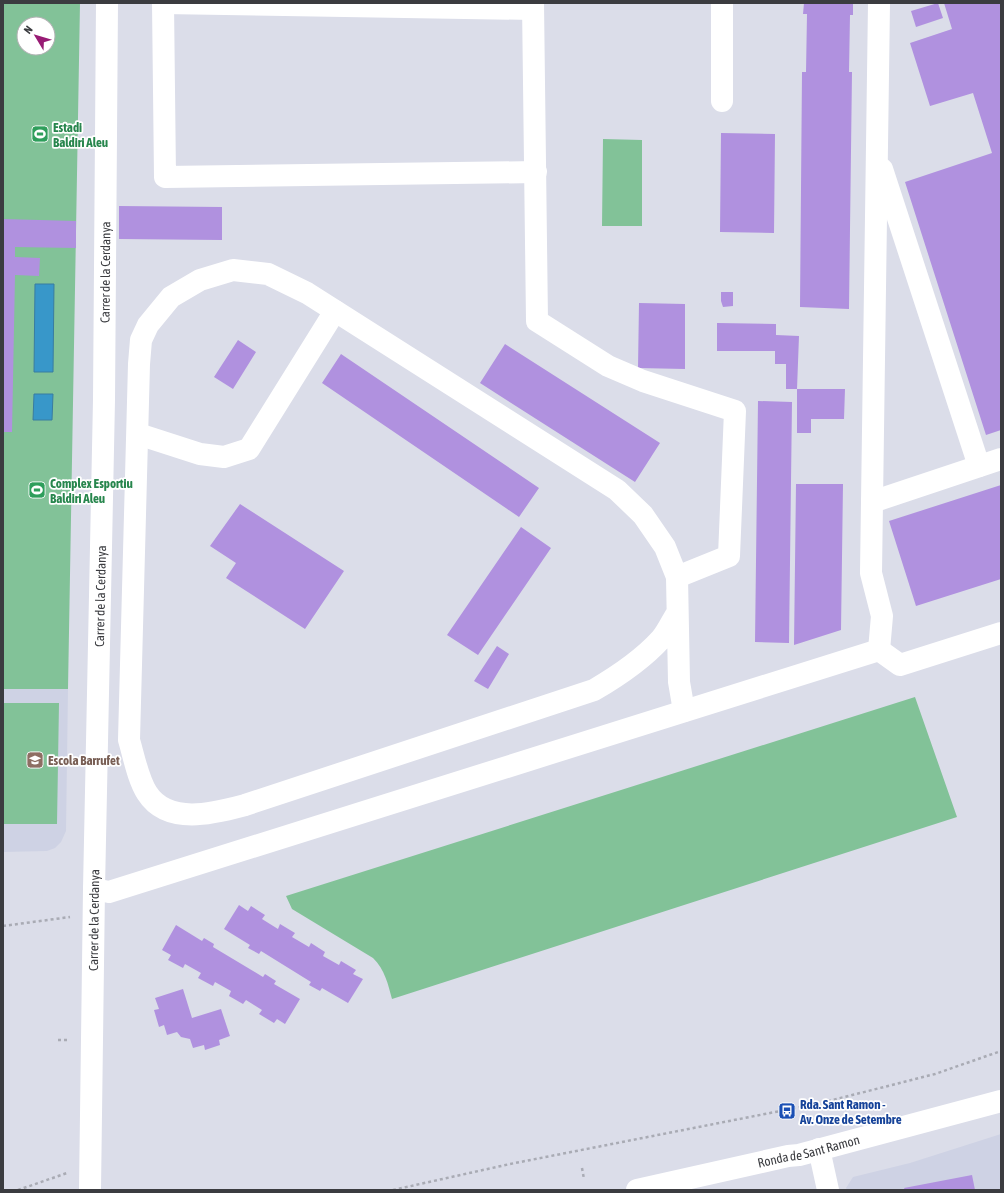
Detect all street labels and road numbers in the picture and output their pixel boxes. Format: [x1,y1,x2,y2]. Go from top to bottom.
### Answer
street label: Carrer de la Cerdanya [97,221,113,323]
street label: Carrer de la Cerdanya [91,545,109,647]
street label: Carrer de la Cerdanya [85,869,102,971]
street label: Ronda de Sant Ramon [756,1132,861,1170]

